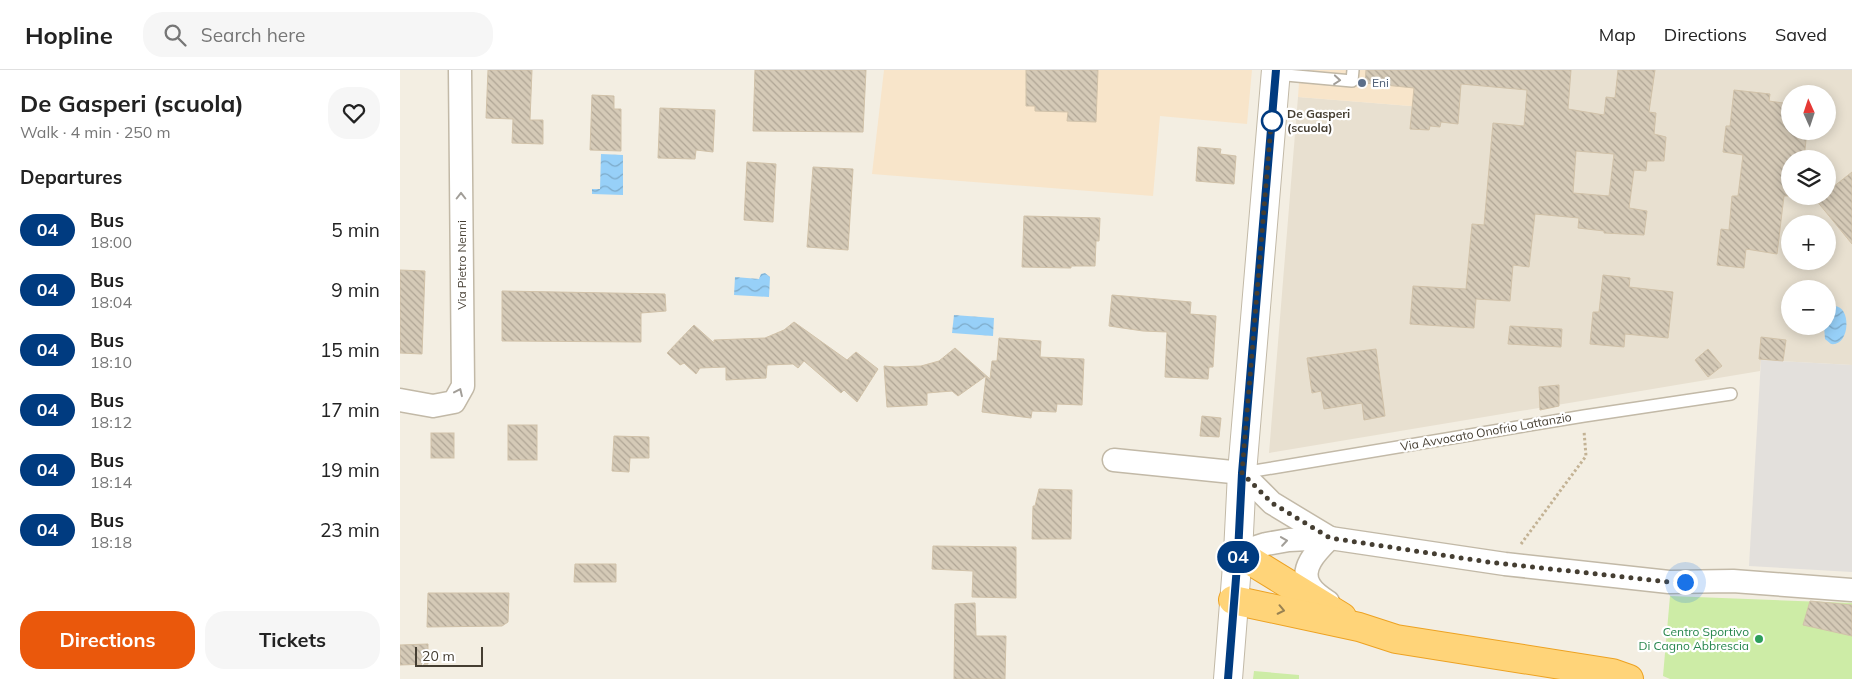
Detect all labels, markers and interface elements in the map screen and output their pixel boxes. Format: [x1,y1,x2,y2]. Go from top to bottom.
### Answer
search box [143,12,493,57]
text: Hopline [25,20,113,50]
icon: search [161,21,189,49]
text: Search here [201,23,305,47]
text: Map [1599,23,1636,46]
text: Directions [1664,23,1747,46]
text: Saved [1775,23,1827,46]
one-way arrow [1333,74,1341,85]
place label: Eni [1372,75,1389,90]
marker: Eni [1356,77,1368,89]
north arrow [1781,85,1836,140]
map controls [1781,85,1836,335]
button: heart [328,87,380,139]
text: De Gasperi (scuola) [20,88,244,118]
place label: De Gasperi (scuola) [1287,106,1350,135]
marker: De Gasperi (scuola) [1261,110,1283,132]
text: Walk · 4 min · 250 m [20,122,171,142]
button: layers [1781,150,1836,205]
text: Departures [20,165,122,189]
one-way arrow [456,191,466,199]
text: Bus [90,208,124,232]
button: + [1781,215,1836,270]
text: 04 [37,218,58,241]
text: 5 min [331,218,380,242]
street label: Via Pietro Nenni [454,220,469,310]
text: 18:00 [90,232,132,252]
text: Bus [90,268,124,292]
text: 04 [37,278,58,301]
text: 9 min [331,278,380,302]
button: − [1781,280,1836,335]
text: 18:04 [90,292,132,312]
text: Bus [90,328,124,352]
text: 04 [37,338,58,361]
text: 15 min [320,338,380,362]
text: 18:10 [90,352,132,372]
text: Bus [90,388,124,412]
one-way arrow [453,388,463,397]
text: 04 [37,398,58,421]
text: 17 min [320,398,380,422]
street label: Via Avvocato Onofrio Lattanzio [1399,409,1573,454]
text: 18:12 [90,412,132,432]
text: Bus [90,448,124,472]
text: 04 [37,458,58,481]
text: 19 min [320,458,380,482]
text: 18:14 [90,472,132,492]
text: Bus [90,508,124,532]
text: 04 [37,518,58,541]
text: 23 min [320,518,380,542]
text: 18:18 [90,532,132,552]
one-way arrow [1279,537,1288,547]
line badge: 04 [1216,541,1260,573]
text: 04 [1227,545,1249,568]
your location [1673,570,1698,595]
one-way arrow [1277,604,1286,615]
button: Directions [20,611,195,669]
button: Tickets [205,611,380,669]
place label: Centro Sportivo Di Cagno Abbrescia [1639,624,1749,653]
marker: Centro Sportivo Di Cagno Abbrescia [1753,633,1765,645]
scale bar [415,644,482,667]
text: 20 m [422,647,455,665]

